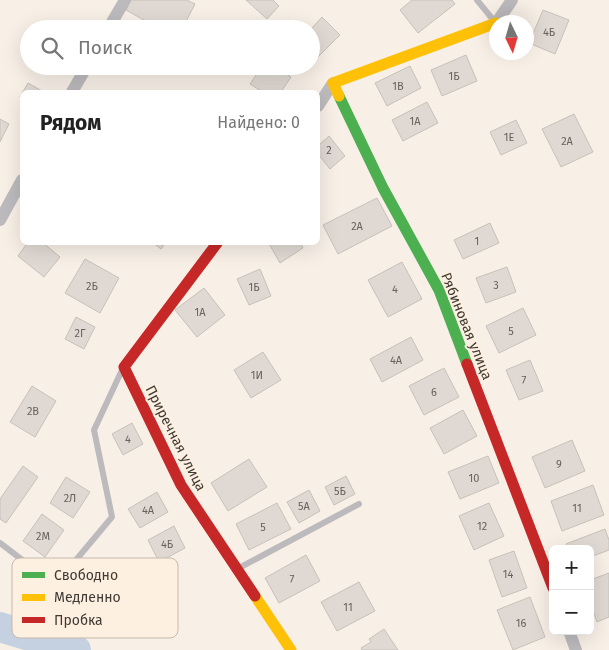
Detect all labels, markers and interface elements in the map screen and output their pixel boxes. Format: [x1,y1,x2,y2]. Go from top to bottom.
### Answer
north arrow [489,15,534,60]
search box [20,20,320,75]
house number: 4Б [543,26,556,39]
icon: search [38,34,66,62]
text: Поиск [78,36,132,59]
house number: 1Б [448,70,460,83]
house number: 1В [392,80,404,93]
text: Рядом [40,110,101,136]
text: Найдено: 0 [217,113,300,132]
house number: 1А [409,115,421,128]
house number: 1Е [504,131,514,144]
house number: 2А [561,135,574,148]
house number: 2 [326,144,332,157]
house number: 2А [351,220,364,233]
house number: 1 [475,235,479,248]
street label: Рябиновая улица [437,270,496,382]
house number: 3 [493,279,499,292]
house number: 2Б [86,280,99,293]
house number: 1Б [248,281,260,294]
house number: 4 [392,283,398,296]
house number: 1А [194,306,206,319]
house number: 5 [508,325,514,338]
house number: 2Г [74,327,86,340]
house number: 4А [390,354,403,367]
house number: 1И [251,369,263,382]
house number: 7 [522,374,527,387]
street label: Приречная улица [142,383,210,494]
house number: 6 [431,386,437,399]
house number: 2В [27,405,39,418]
house number: 4 [125,433,131,446]
house number: 9 [556,458,562,471]
house number: 10 [469,472,479,485]
house number: 5Б [334,485,347,498]
house number: 2Л [64,492,76,505]
house number: 5А [298,500,311,513]
house number: 11 [572,502,582,515]
house number: 4А [142,504,155,517]
house number: 12 [477,520,487,533]
house number: 5 [260,521,266,534]
house number: 2М [36,530,50,543]
house number: 4Б [161,538,174,551]
map controls [549,545,594,635]
button: + [549,545,594,590]
legend [12,558,178,638]
text: Свободно [54,567,118,584]
house number: 14 [503,568,513,581]
house number: 7 [290,573,295,586]
text: Медленно [54,589,121,606]
button: − [549,590,594,635]
house number: 11 [343,601,353,614]
text: Пробка [54,612,103,629]
house number: 16 [516,617,526,630]

